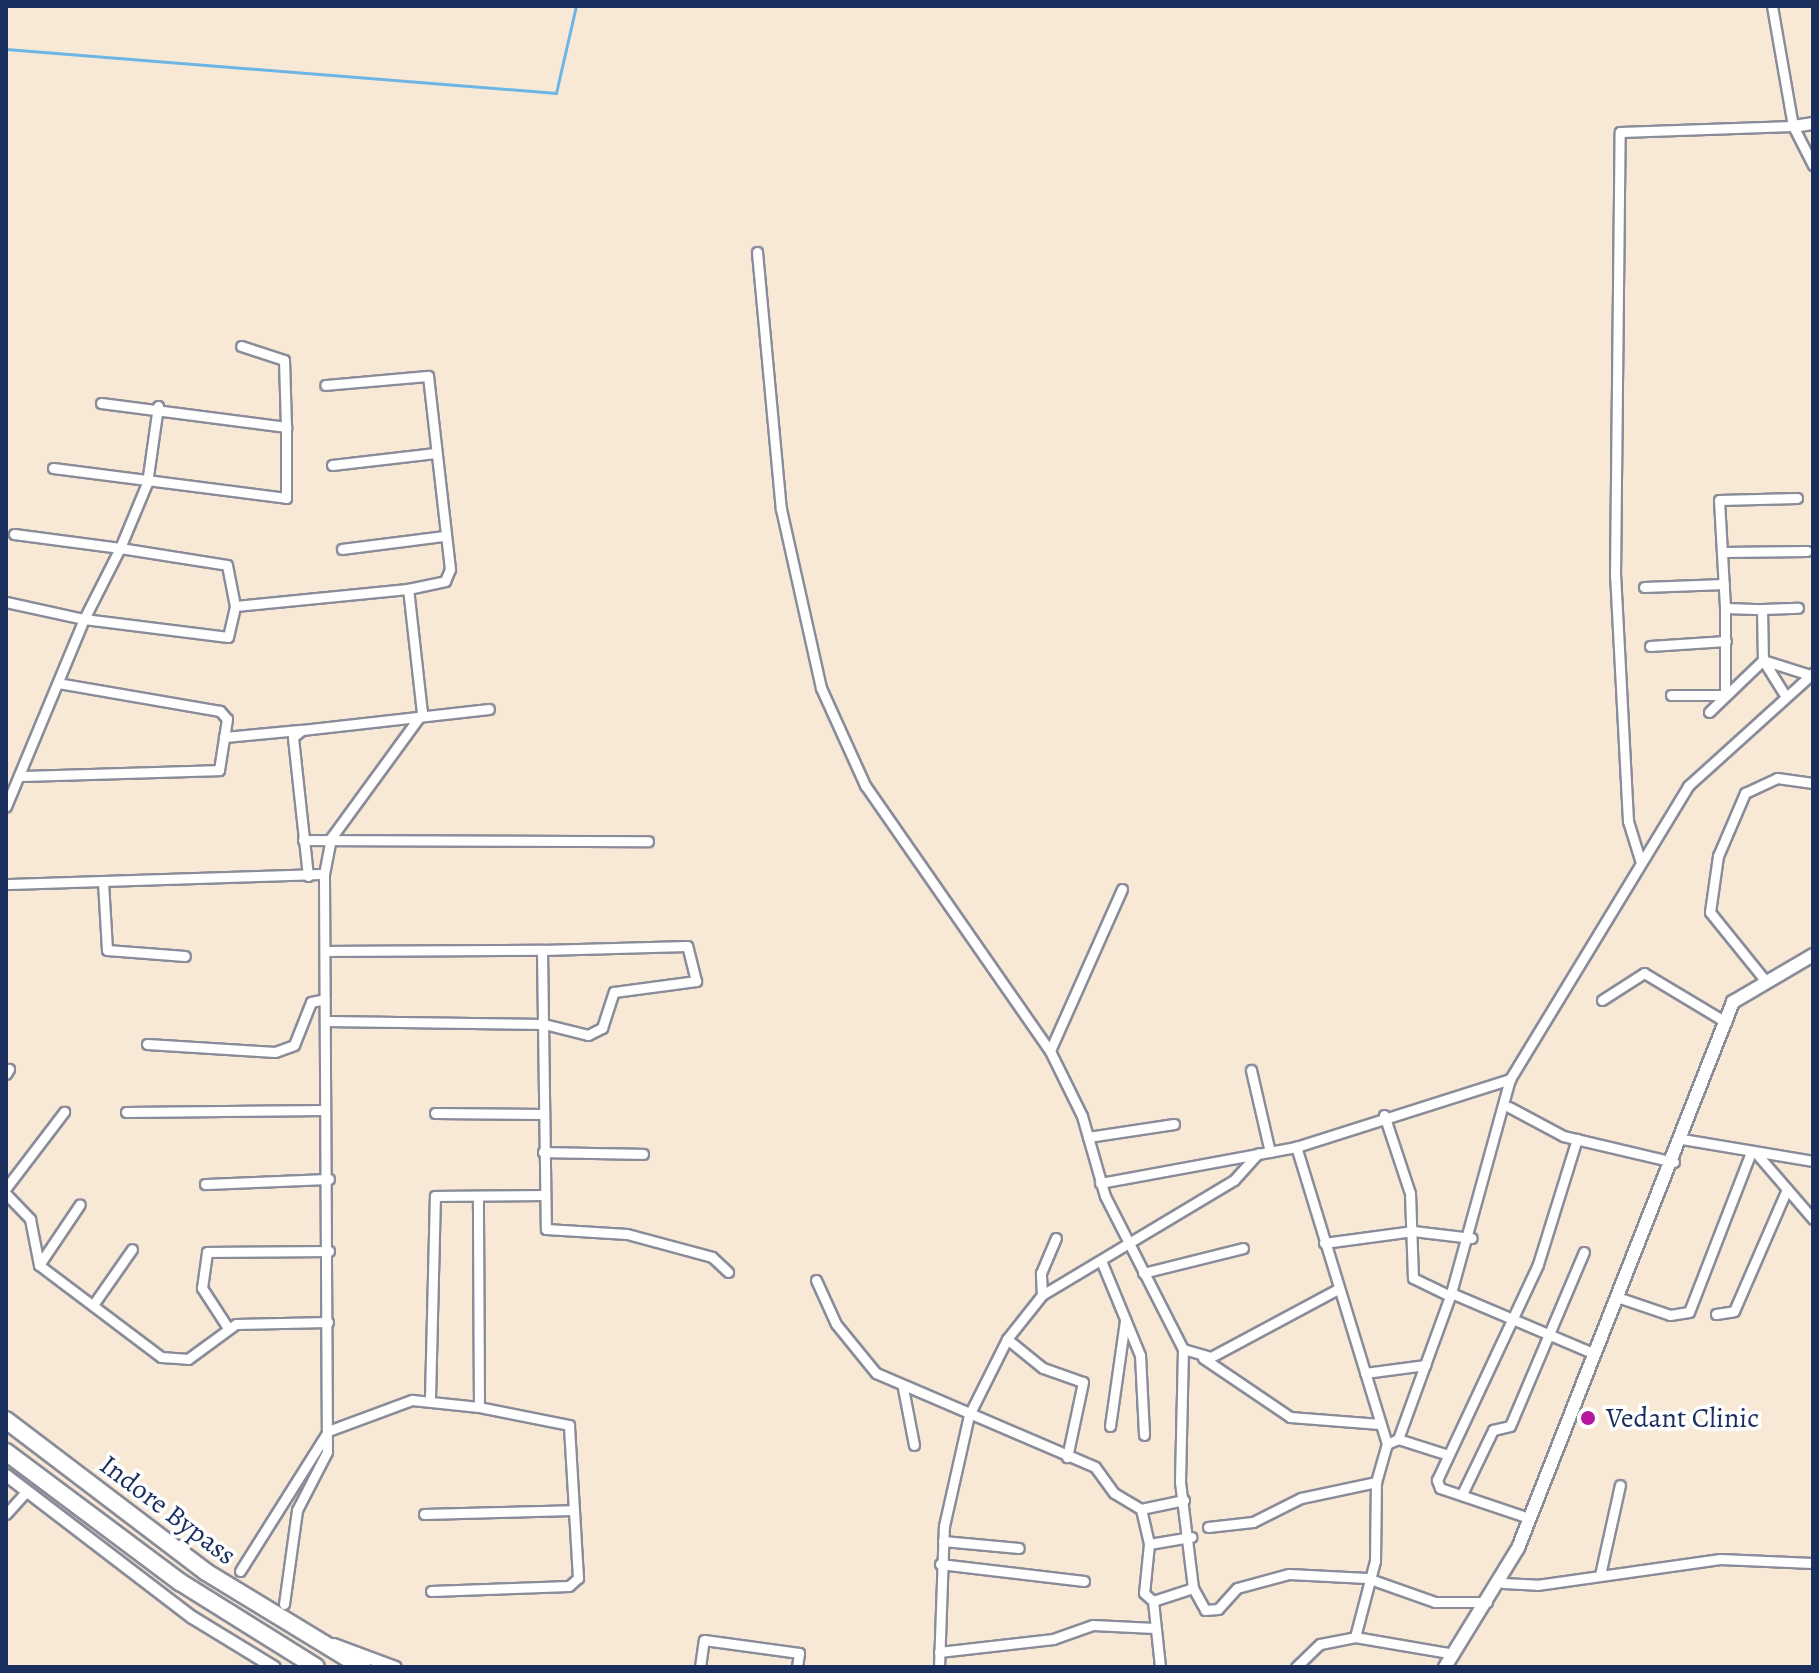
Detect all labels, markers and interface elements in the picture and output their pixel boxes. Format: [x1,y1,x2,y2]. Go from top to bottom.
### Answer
place label: Vedant Clinic [1606,1401,1759,1435]
marker: Vedant Clinic [1577,1407,1599,1429]
street label: Indore Bypass [93,1448,243,1572]

